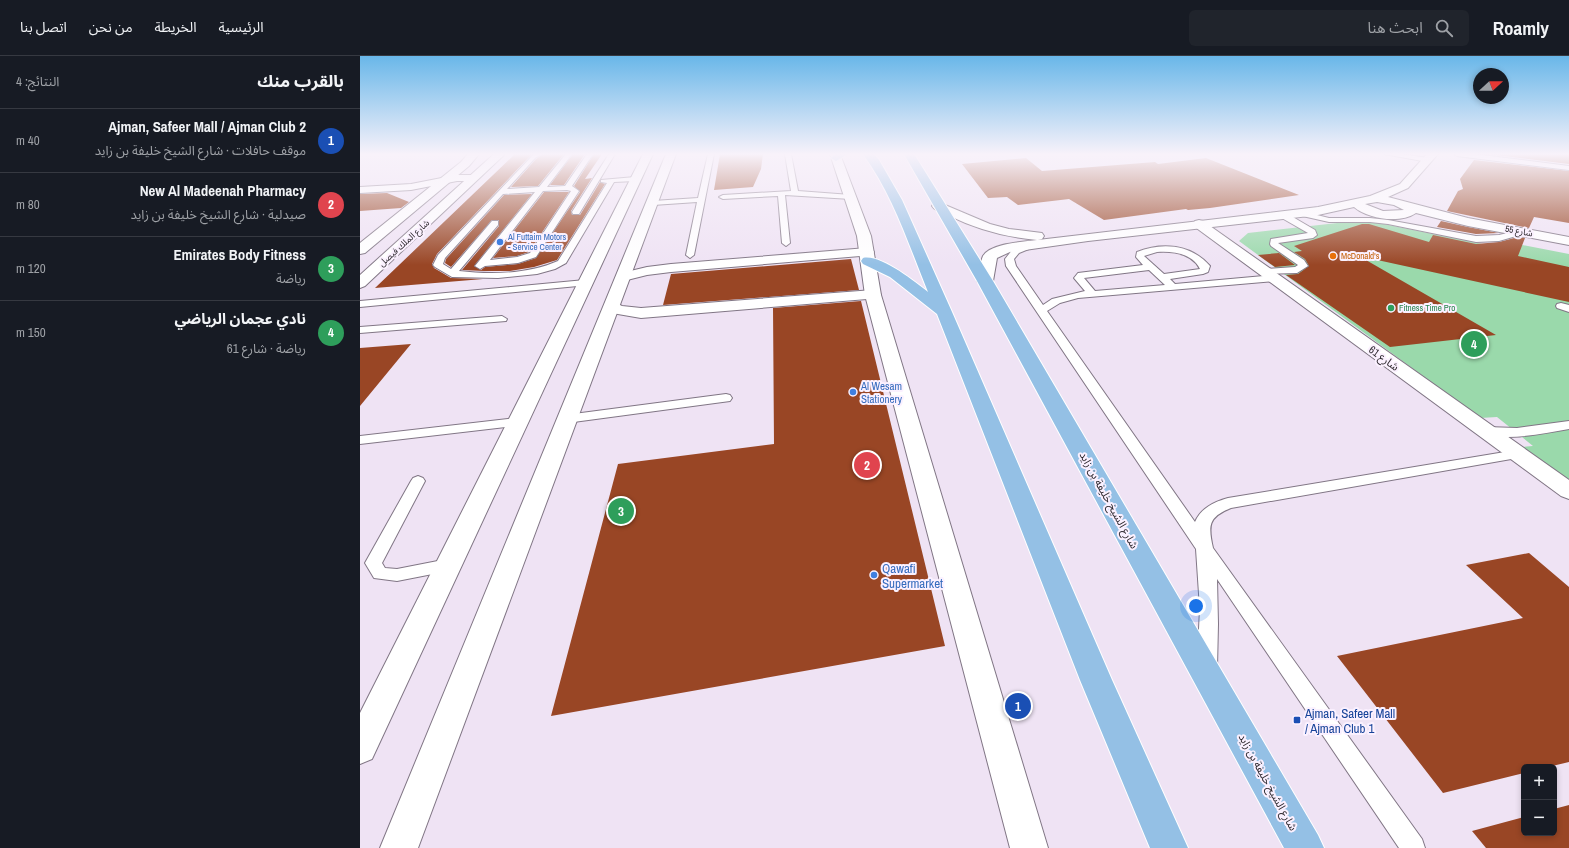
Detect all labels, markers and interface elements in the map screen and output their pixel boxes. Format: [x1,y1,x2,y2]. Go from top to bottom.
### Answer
search box [1189,10,1469,46]
text: Roamly [1493,15,1549,41]
text: ابحث هنا [1368,17,1423,38]
icon: search [1433,17,1455,39]
text: اتصل بنا [20,18,67,36]
text: من نحن [89,18,133,36]
text: الخريطة [155,18,196,36]
text: الرئيسية [218,18,264,36]
north arrow [1473,68,1509,104]
text: بالقرب منك [257,69,344,92]
text: النتائج: 4 [16,73,59,90]
text: Ajman, Safeer Mall / Ajman Club 2 [108,116,306,137]
text: 40 m [16,132,40,149]
text: 1 [328,132,334,149]
text: موقف حافلات · شارع الشيخ خليفة بن زايد [95,142,306,159]
text: New Al Madeenah Pharmacy [140,180,306,201]
text: 80 m [16,196,40,213]
text: 2 [328,196,334,213]
text: صيدلية · شارع الشيخ خليفة بن زايد [131,206,306,223]
street label: شارع الملك فيصل [376,217,433,270]
street label: شارع 55 [1504,223,1534,240]
place label: Al Futtaim Motors - Service Center [507,231,567,253]
marker: Al Futtaim Motors - Service Center [495,237,505,247]
text: Emirates Body Fitness [173,244,306,265]
place label: McDonald's [1341,250,1380,262]
marker: McDonald's [1328,251,1338,261]
text: 120 m [16,260,46,277]
text: 3 [328,260,334,277]
text: رياضة [276,270,306,287]
place label: Fitness Time Pro [1399,302,1455,314]
marker: Fitness Time Pro [1386,303,1396,313]
text: نادي عجمان الرياضي [175,308,306,329]
text: 150 m [16,324,46,341]
text: 4 [328,324,334,341]
pin: 4 [1461,329,1487,359]
text: رياضة · شارع 61 [227,340,306,357]
street label: شارع 61 [1366,342,1402,375]
place label: Al Wesam Stationery [860,379,903,406]
marker: Al Wesam Stationery [848,387,858,397]
street label: شارع الشيخ خليفة بن زايد [1076,449,1142,552]
pin: 2 [854,450,880,480]
pin: 3 [608,496,634,526]
place label: Qawafi Supermarket [882,560,943,592]
marker: Qawafi Supermarket [869,570,879,580]
your location [1186,596,1206,616]
pin: 1 [1005,691,1031,721]
place label: Ajman, Safeer Mall / Ajman Club 1 [1304,705,1395,737]
marker: Ajman, Safeer Mall / Ajman Club 1 [1292,715,1302,725]
street label: شارع الشيخ خليفة بن زايد [1235,731,1301,834]
map controls [1521,764,1557,836]
button: + [1521,764,1557,800]
button: − [1521,800,1557,836]

